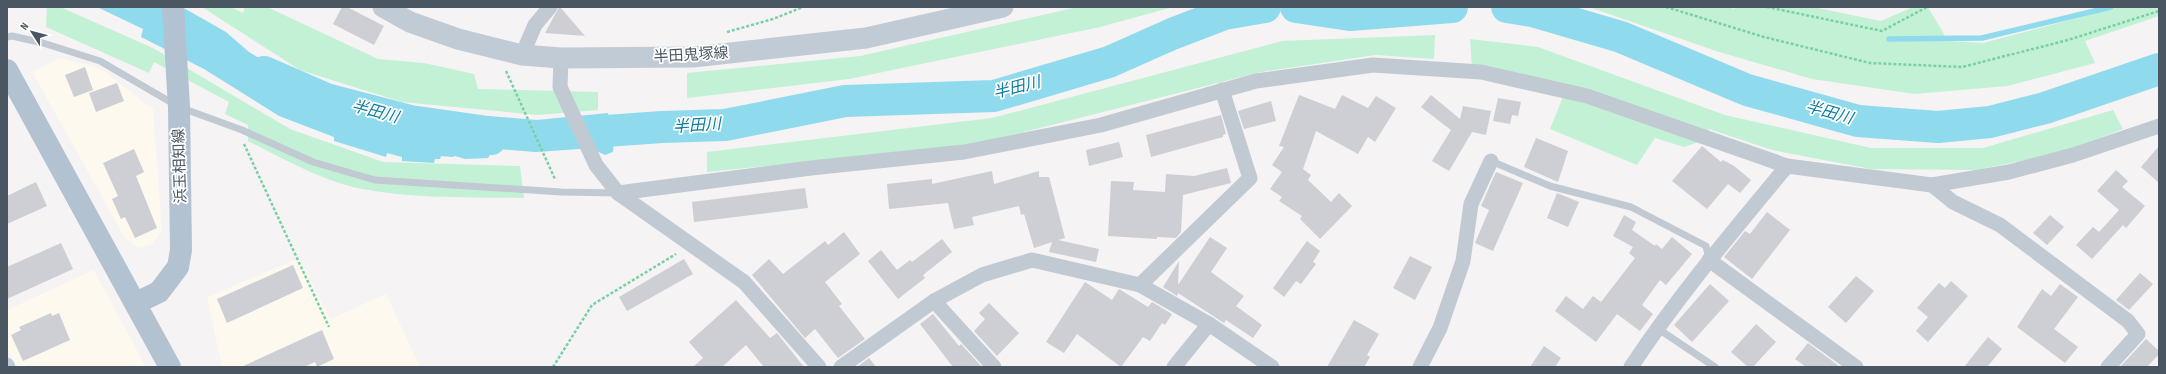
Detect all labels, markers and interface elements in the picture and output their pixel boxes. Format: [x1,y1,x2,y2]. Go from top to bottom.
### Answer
north arrow [12,12,52,52]
text: N [17,20,31,33]
street label: 半田鬼塚線 [653,44,729,66]
water label: 半田川 [991,72,1045,103]
water label: 半田川 [349,97,403,128]
water label: 半田川 [1803,97,1857,129]
water label: 半田川 [672,115,724,137]
street label: 浜玉相知線 [169,128,191,204]

